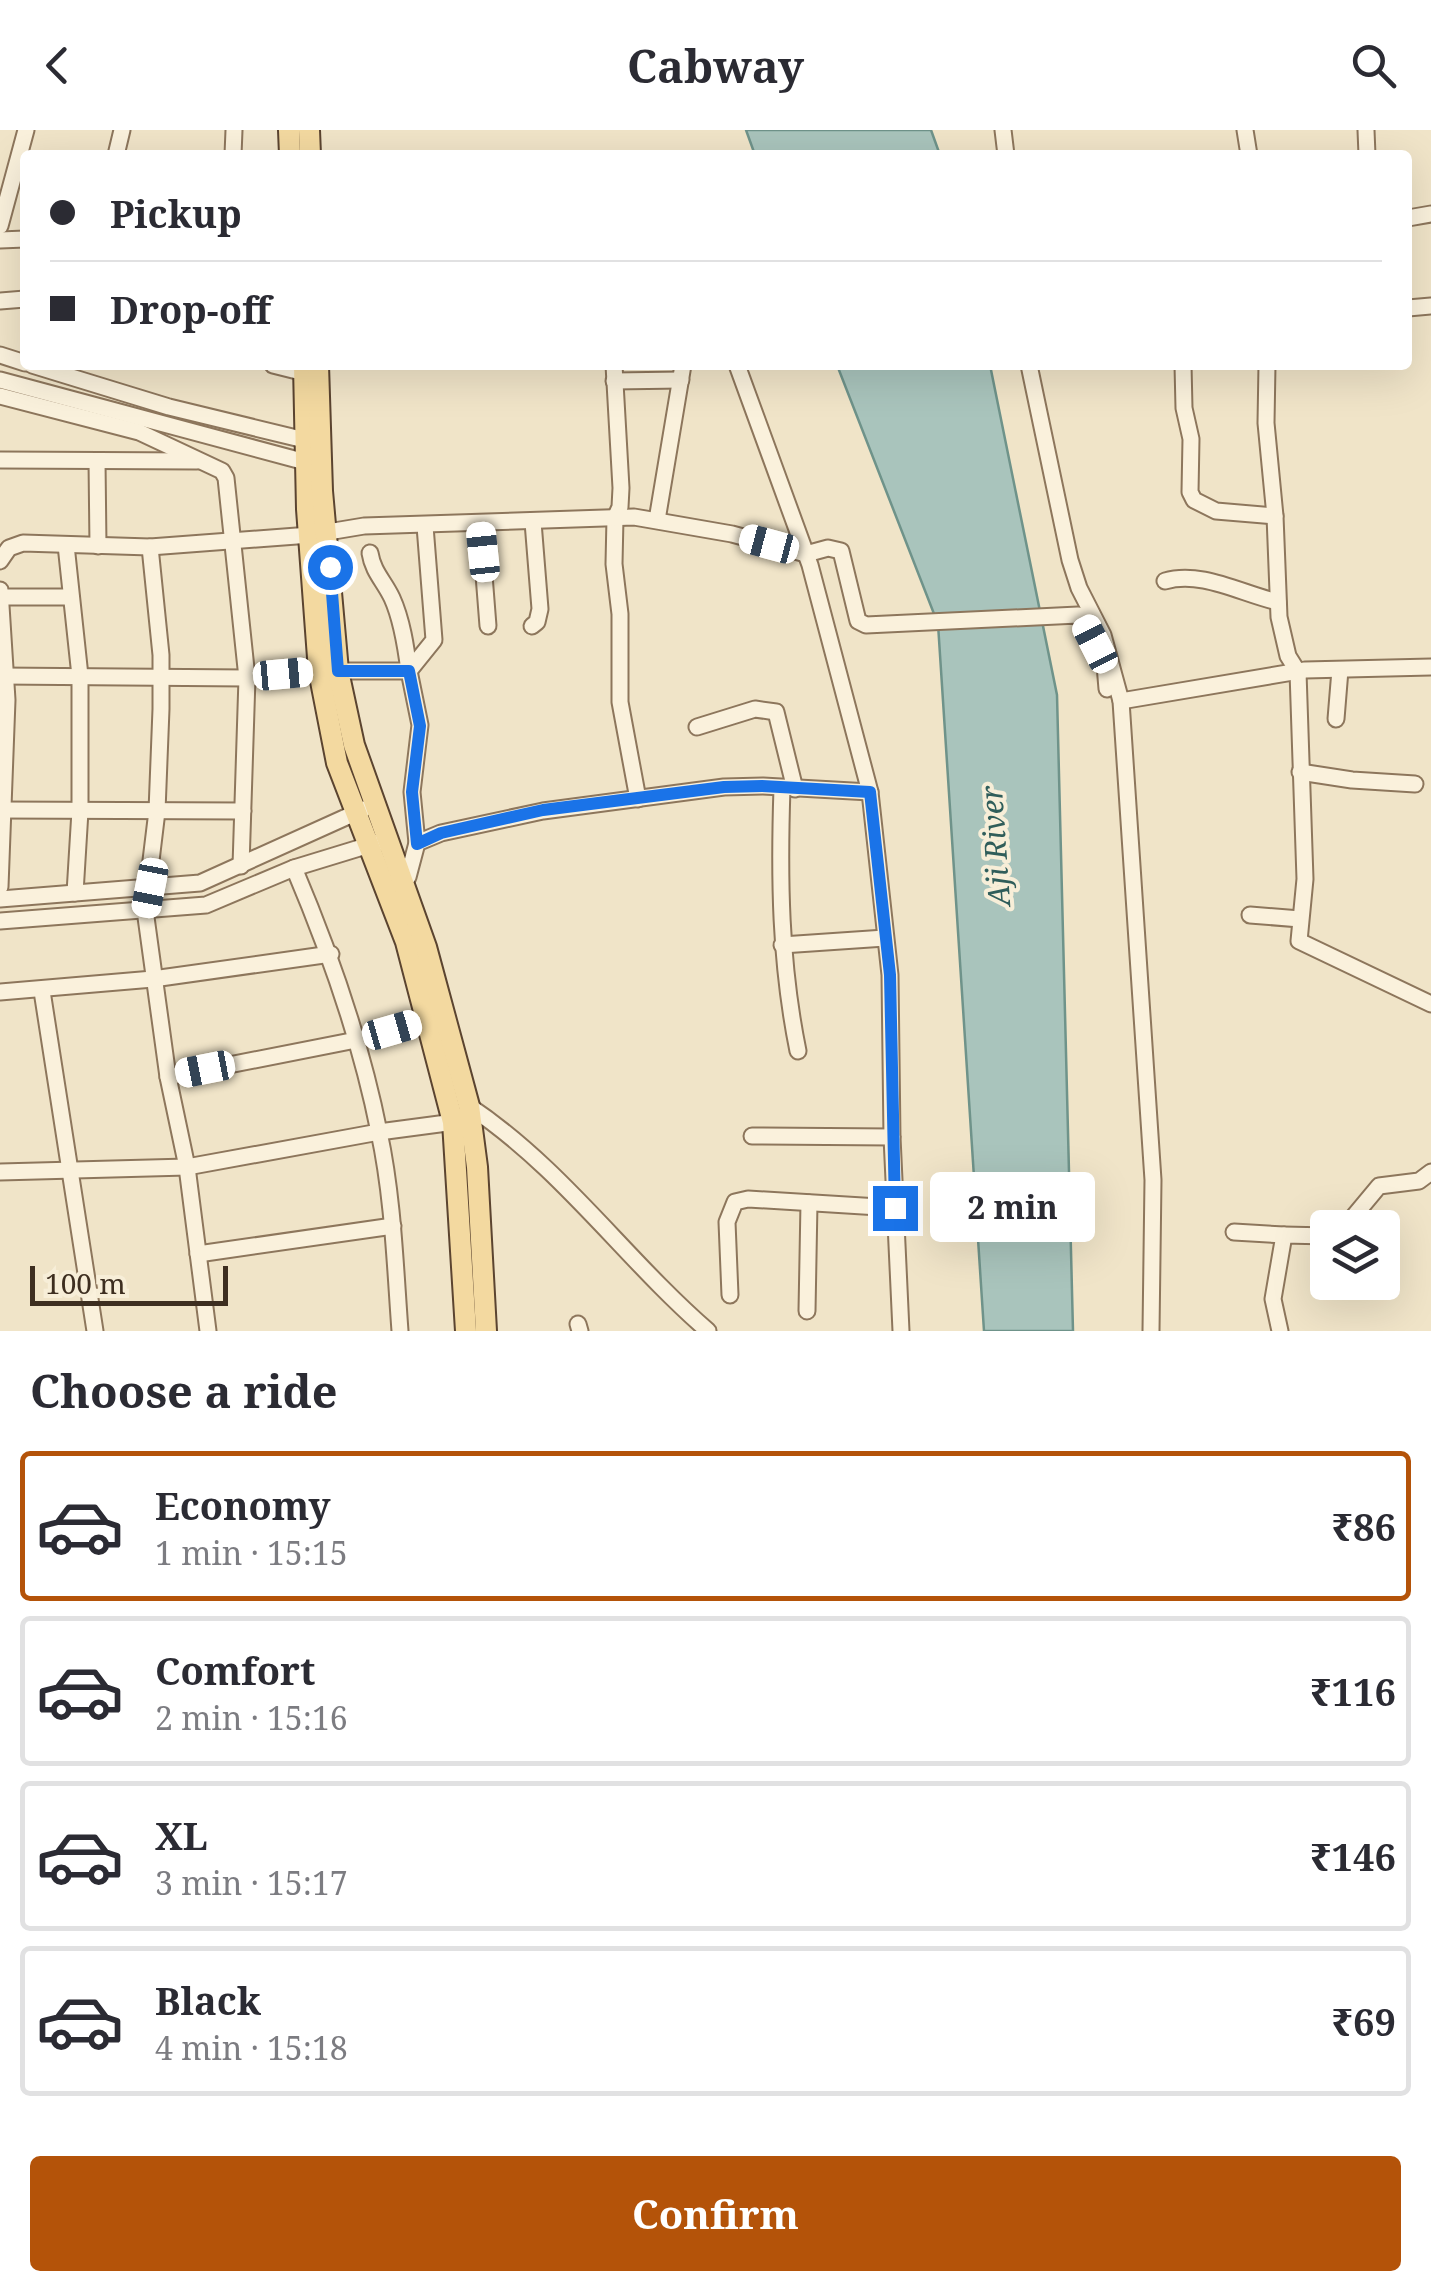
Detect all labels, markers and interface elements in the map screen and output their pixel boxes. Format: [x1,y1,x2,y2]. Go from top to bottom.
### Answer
text: Cabway [627,35,804,96]
icon: back [30,38,85,93]
icon: search [1346,38,1401,93]
text: Pickup [110,187,242,239]
text: Drop-off [110,283,271,335]
car [465,521,501,583]
car [736,522,802,566]
route start [308,545,353,590]
car [1068,610,1122,678]
car [252,656,314,692]
water label: Aji River [970,783,1019,910]
car [130,856,170,920]
car [359,1007,425,1053]
car [173,1049,237,1089]
callout: 2 min [930,1173,1095,1243]
text: 2 min [967,1185,1058,1228]
route end [873,1186,918,1231]
map controls [1310,1210,1400,1300]
button: layers [1310,1210,1400,1300]
scale bar [30,1261,228,1306]
text: 100 m [45,1264,126,1302]
text: Choose a ride [30,1360,338,1421]
text: Economy [155,1479,331,1531]
icon: car [35,1481,125,1571]
text: ₹86 [1332,1500,1396,1552]
text: 1 min · 15:15 [155,1531,348,1574]
text: Comfort [155,1644,315,1696]
icon: car [35,1646,125,1736]
text: ₹116 [1310,1665,1396,1717]
text: 2 min · 15:16 [155,1696,348,1739]
text: XL [155,1809,208,1861]
icon: car [35,1811,125,1901]
text: ₹146 [1310,1830,1396,1882]
text: 3 min · 15:17 [155,1861,348,1904]
text: Black [155,1974,261,2026]
icon: car [35,1976,125,2066]
text: ₹69 [1332,1995,1396,2047]
text: 4 min · 15:18 [155,2026,348,2069]
button: Confirm [30,2156,1401,2271]

